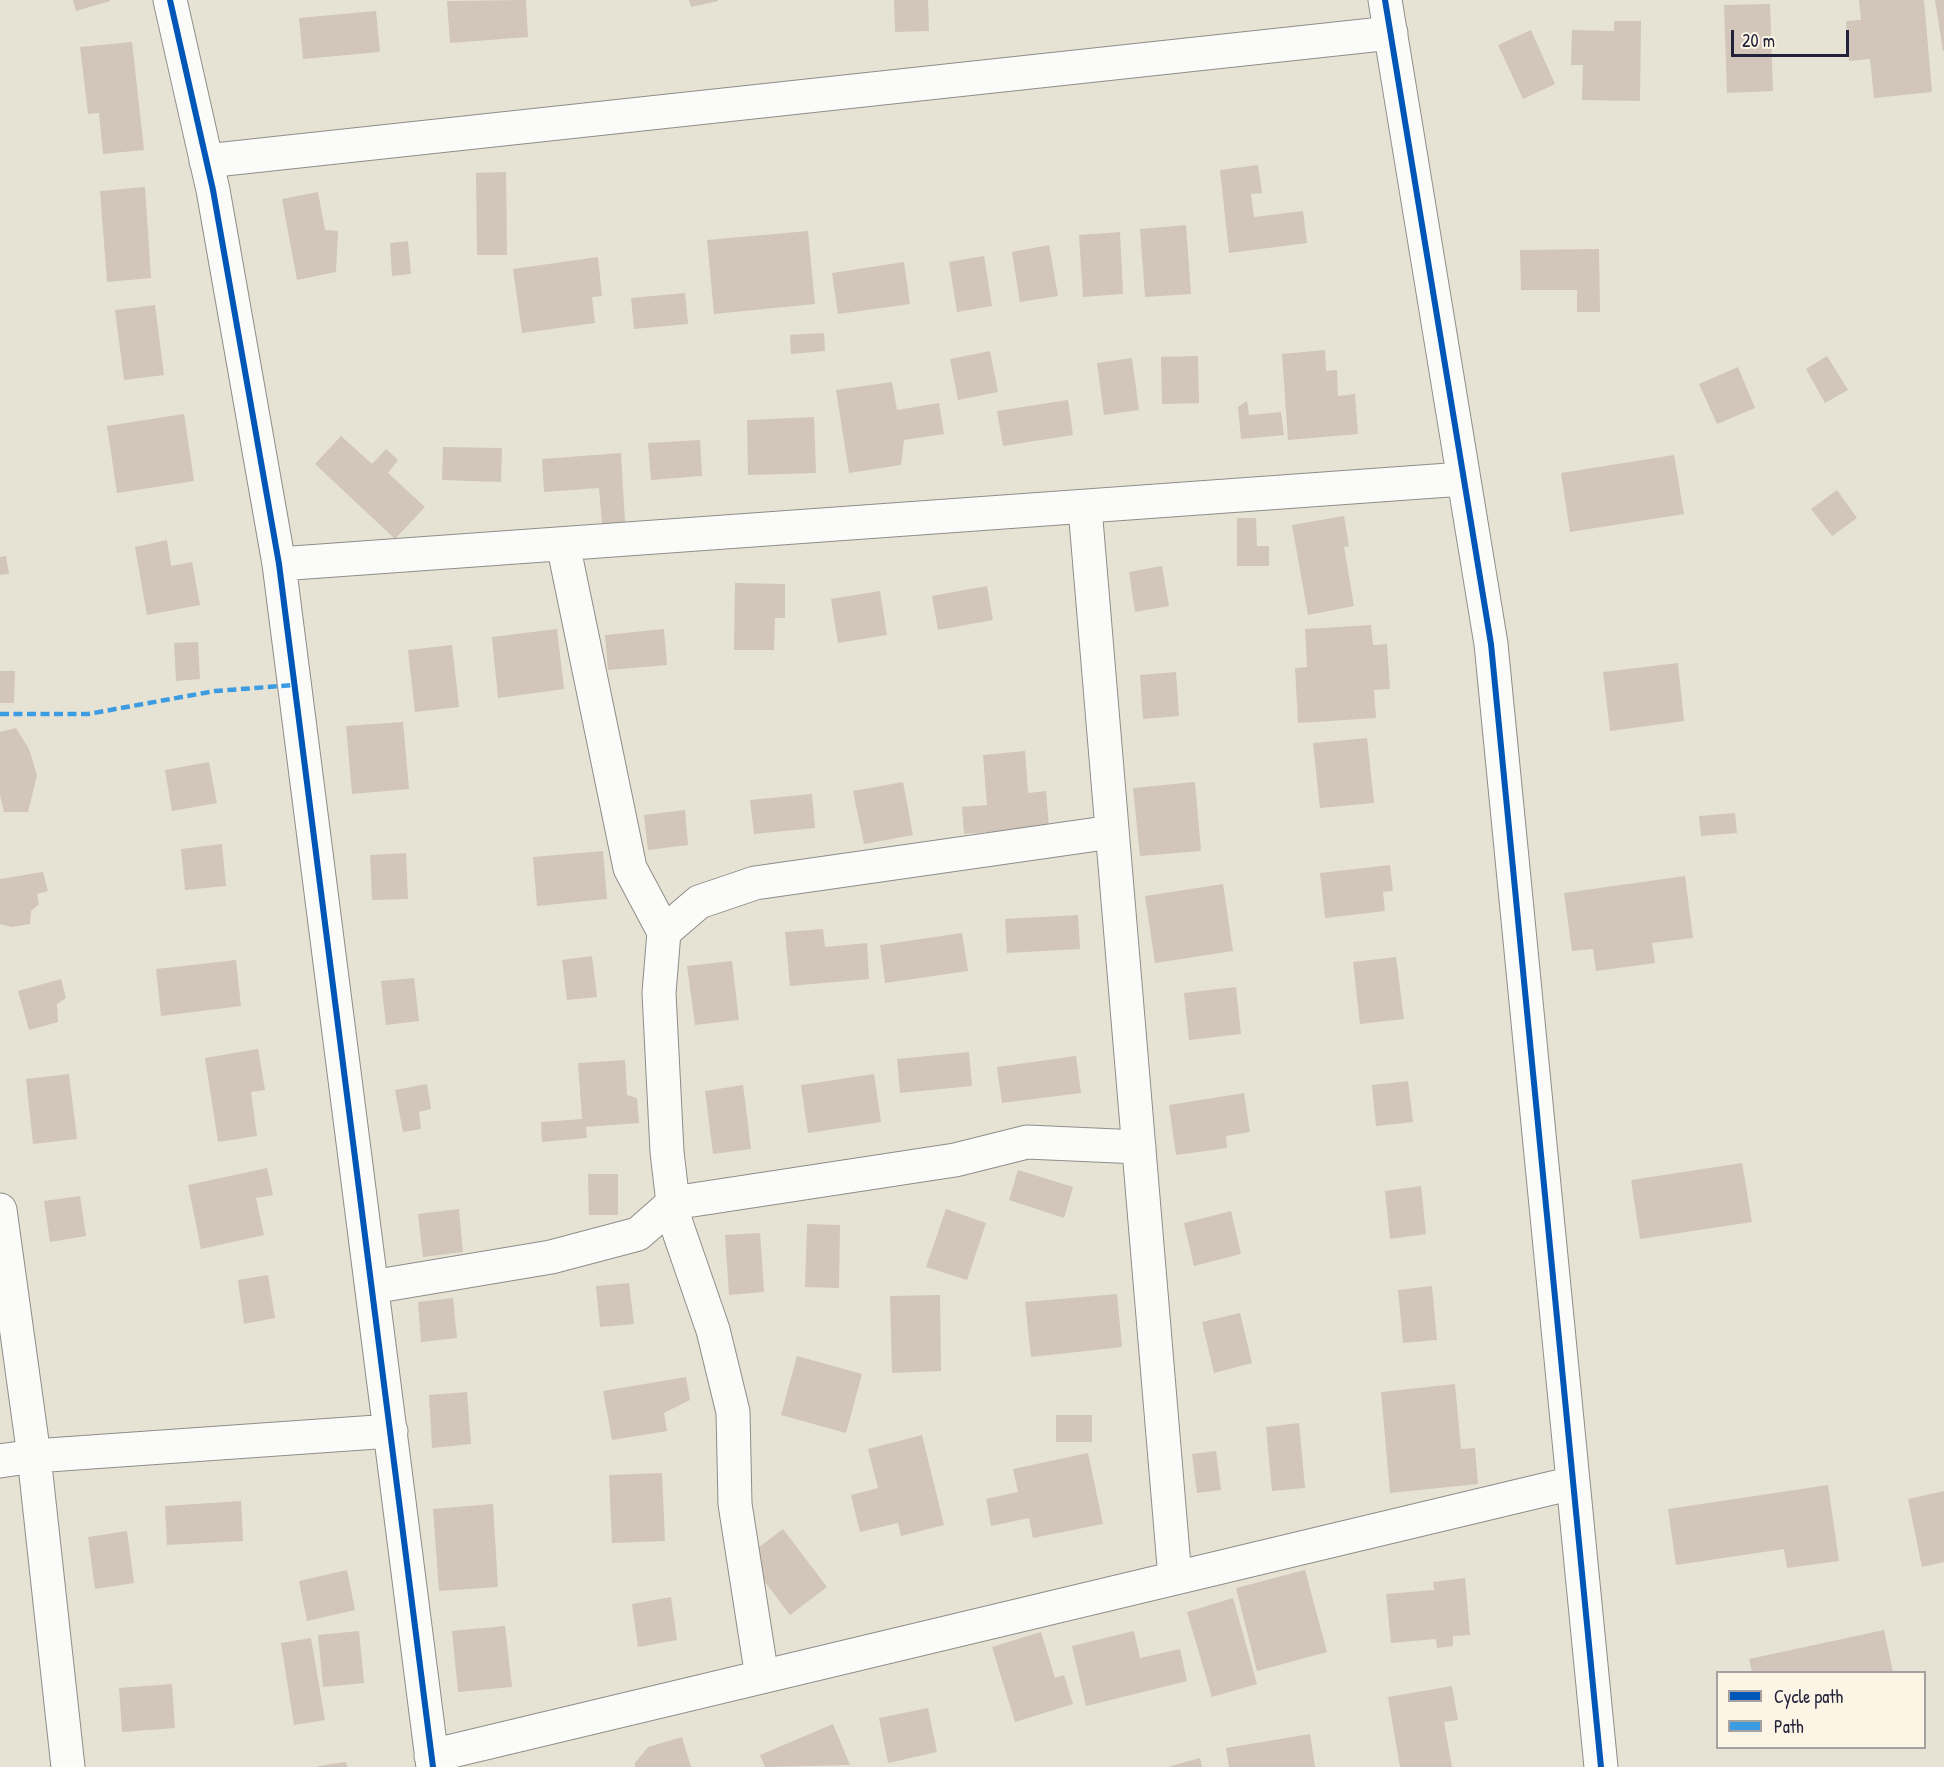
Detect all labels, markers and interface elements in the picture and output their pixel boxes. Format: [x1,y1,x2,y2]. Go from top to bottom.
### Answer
scale bar [1734,18,1852,56]
text: 20 m [1742,28,1775,53]
legend [1716,1671,1926,1749]
text: Cycle path [1774,1684,1843,1709]
text: Path [1774,1714,1803,1739]

